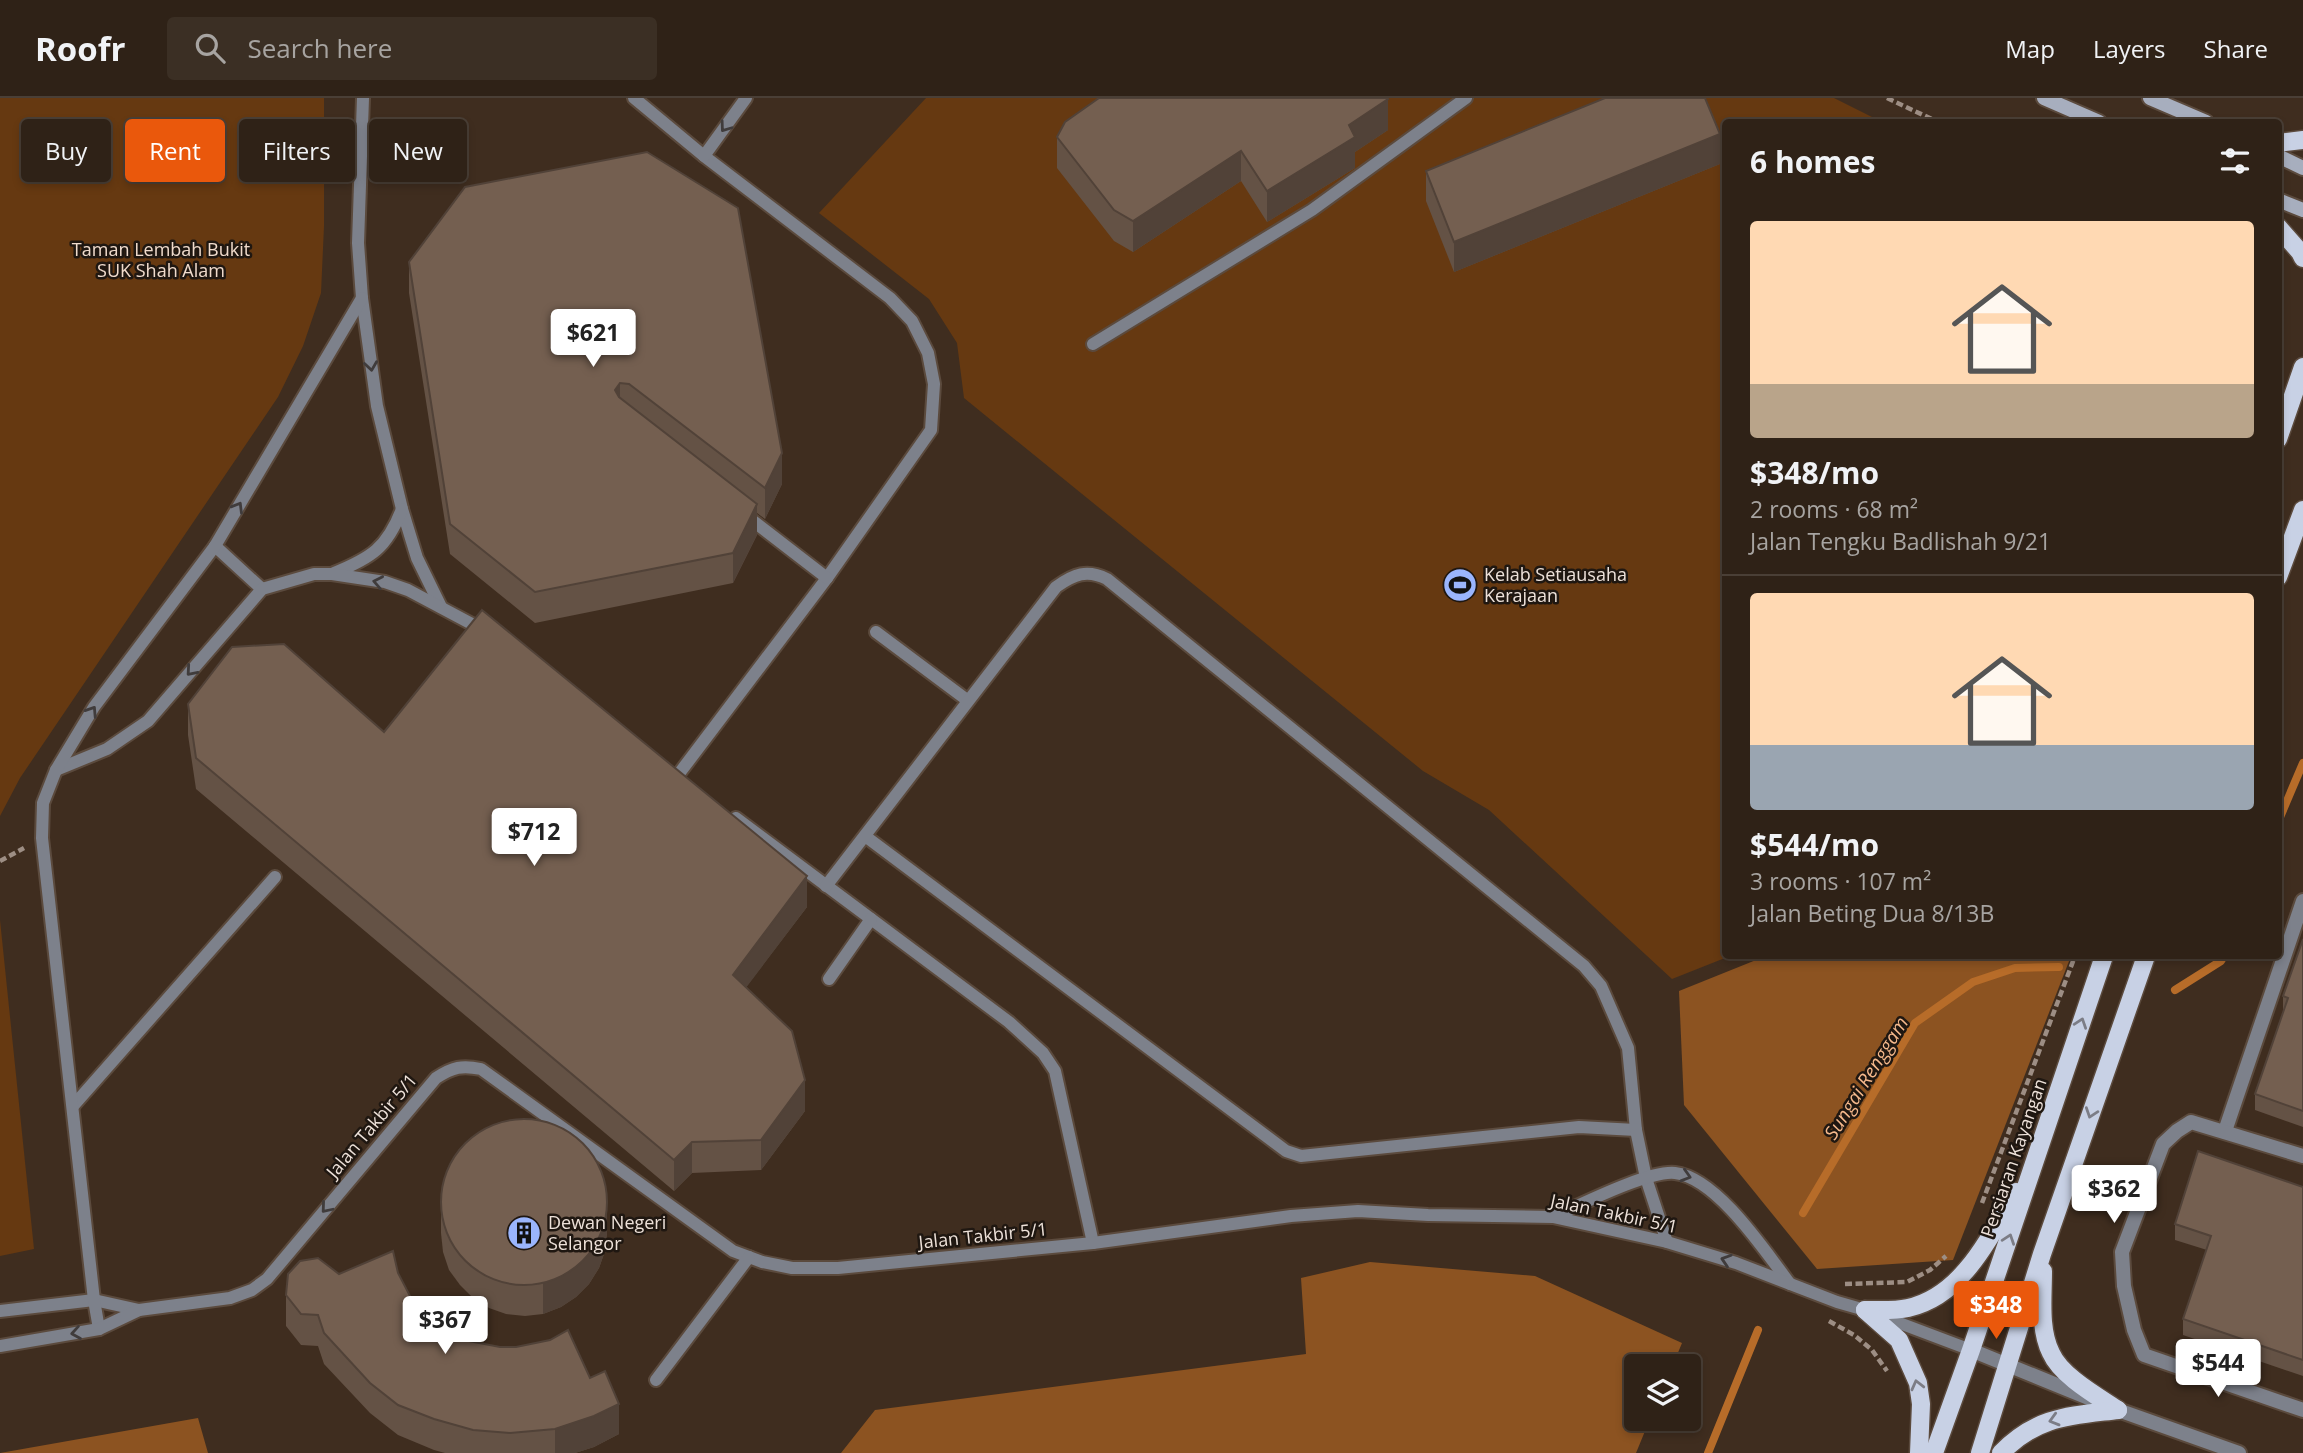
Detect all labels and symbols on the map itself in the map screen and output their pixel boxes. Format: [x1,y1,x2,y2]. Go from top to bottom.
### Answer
one-way arrow [721,119,734,132]
park label: Taman Lembah Bukit SUK Shah Alam [72,237,250,282]
pin: $621 [552,310,634,369]
one-way arrow [363,360,378,372]
one-way arrow [230,501,243,514]
place label: Kelab Setiausaha Kerajaan [1484,562,1627,607]
sports icon: Kelab Setiausaha Kerajaan [1441,566,1479,604]
one-way arrow [372,575,384,590]
one-way arrow [187,663,199,676]
one-way arrow [83,706,96,719]
pin: $712 [493,808,575,868]
water label: Sungai Renggam [1818,1012,1914,1144]
one-way arrow [2073,1018,2087,1030]
street label: Jalan Takbir 5/1 [319,1068,422,1184]
street label: Persiaran Kayangan [1975,1075,2051,1240]
one-way arrow [2085,1106,2099,1118]
pin: $362 [2073,1166,2155,1225]
one-way arrow [1680,1168,1692,1183]
street label: Jalan Takbir 5/1 [1547,1187,1680,1238]
one-way arrow [322,1201,335,1213]
place label: Dewan Negeri Selangor [548,1210,666,1255]
building icon: Dewan Negeri Selangor [505,1214,543,1252]
street label: Jalan Takbir 5/1 [915,1216,1048,1254]
one-way arrow [2000,1233,2015,1245]
one-way arrow [1721,1253,1733,1268]
pin: $348 [1955,1282,2037,1341]
pin: $367 [404,1296,486,1356]
one-way arrow [70,1325,82,1340]
pin: $544 [2177,1340,2259,1399]
one-way arrow [1911,1380,1925,1392]
one-way arrow [2049,1412,2061,1427]

